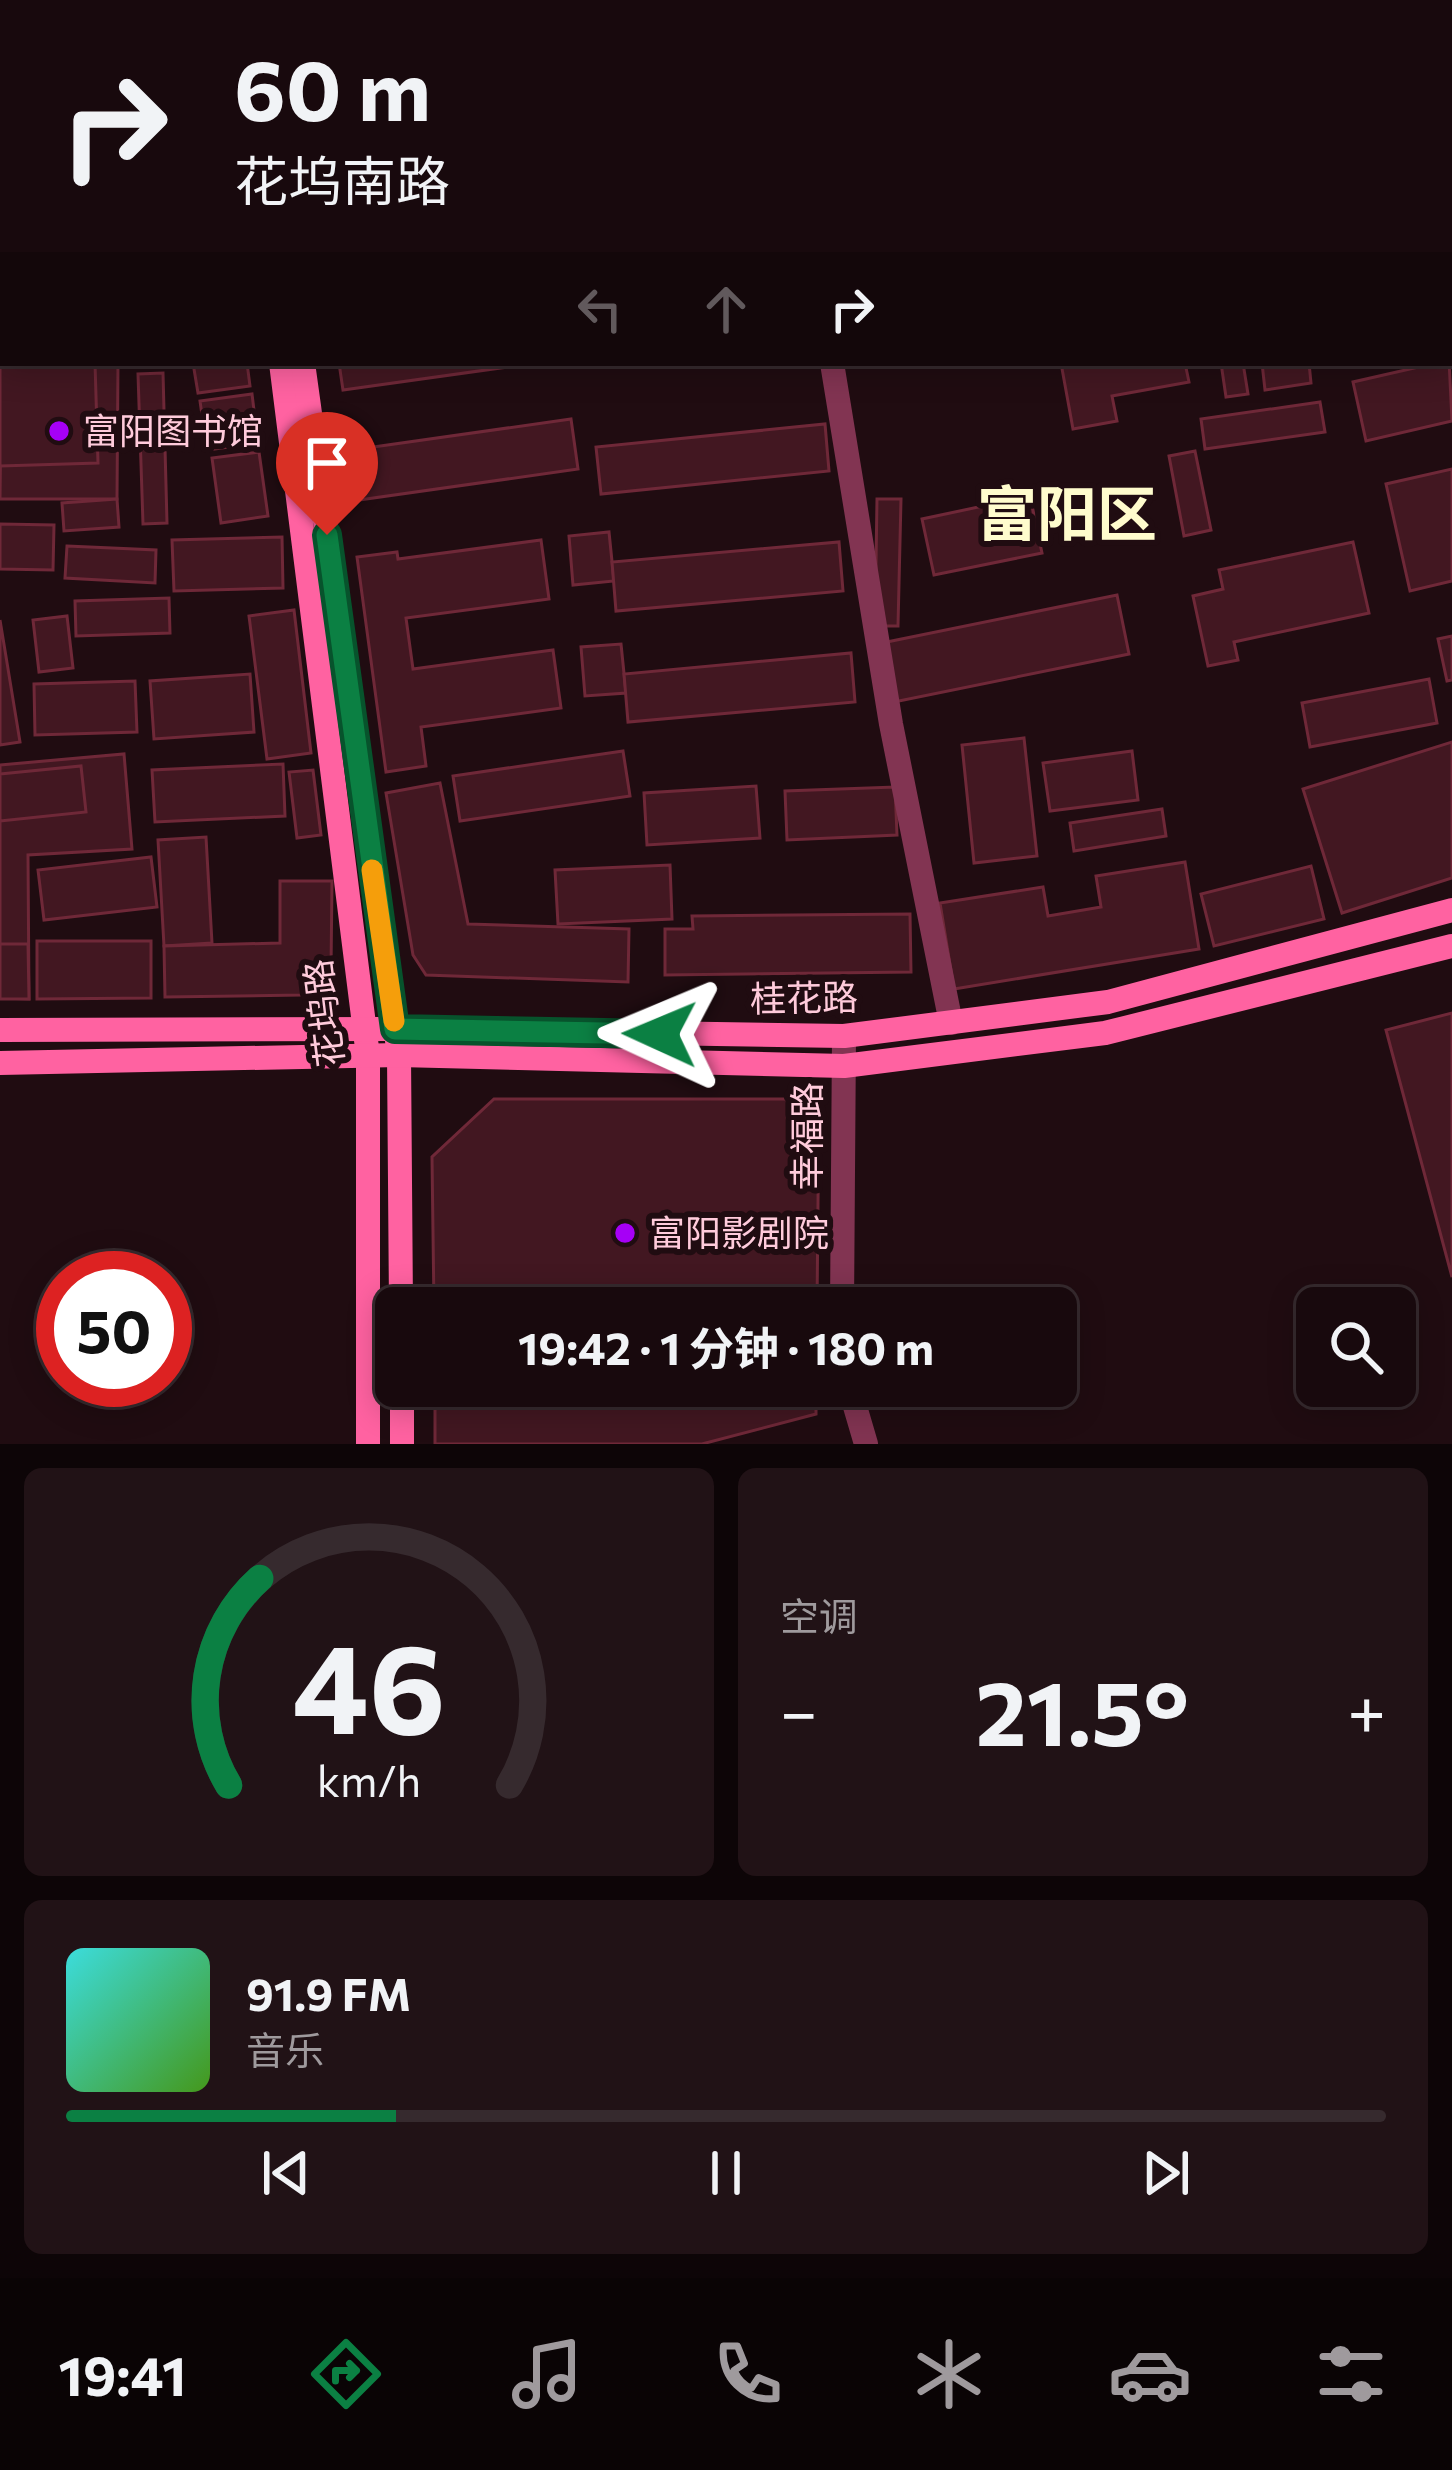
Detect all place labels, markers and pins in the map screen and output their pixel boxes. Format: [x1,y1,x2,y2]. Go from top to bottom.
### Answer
place label: 富阳图书馆 [83,407,263,451]
pin [276,412,378,535]
marker: 富阳图书馆 [46,418,72,444]
place label: 富阳影剧院 [649,1209,829,1253]
marker: 富阳影剧院 [612,1220,638,1246]

